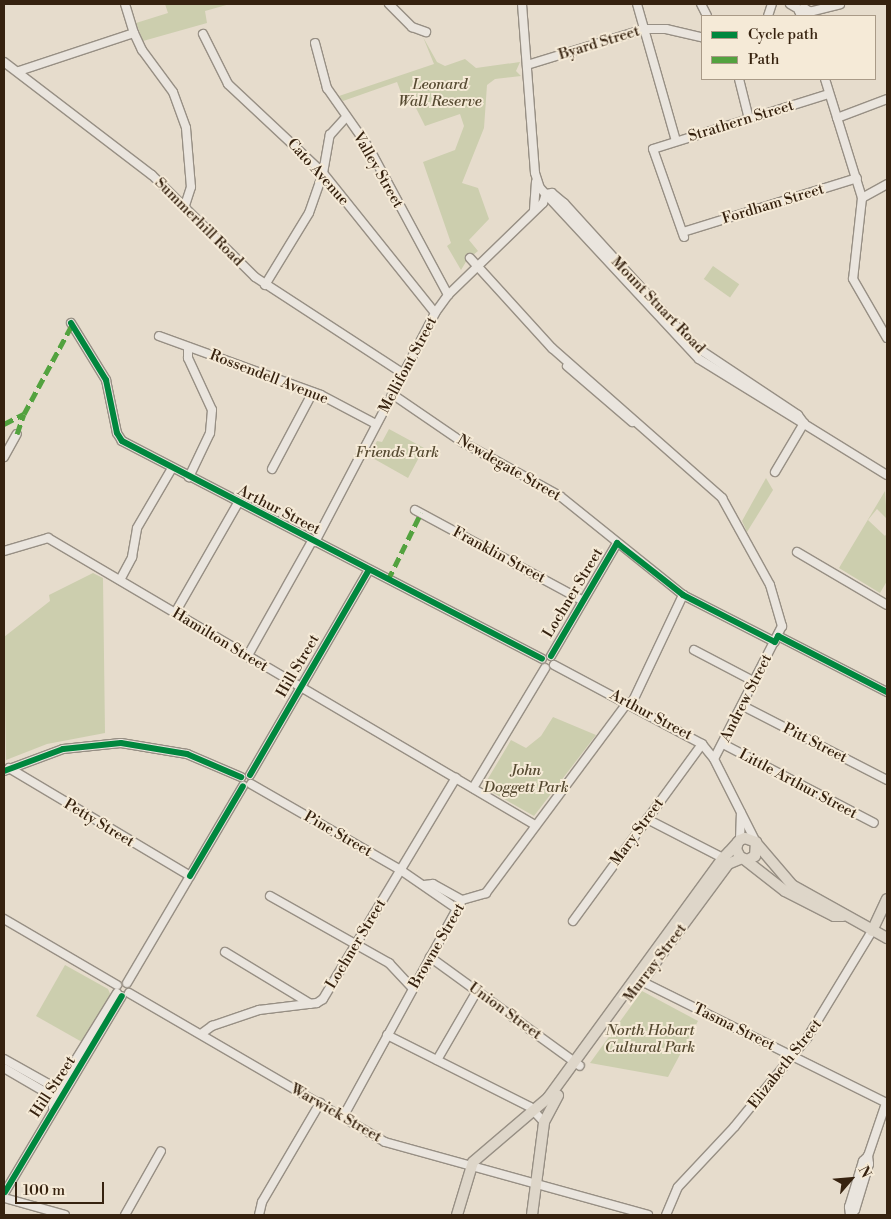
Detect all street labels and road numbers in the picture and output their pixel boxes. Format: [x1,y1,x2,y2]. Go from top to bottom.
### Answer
street label: Byard Street [556,22,642,64]
street label: Strathern Street [686,96,796,146]
street label: Valley Street [349,129,407,211]
street label: Cato Avenue [283,135,353,209]
street label: Summerhill Road [151,174,247,270]
street label: Fordham Street [720,180,826,228]
street label: Mount Stuart Road [607,253,709,357]
street label: Mellifont Street [375,314,441,416]
street label: Rossendell Avenue [207,346,331,408]
street label: Newdegate Street [454,431,564,505]
street label: Arthur Street [235,481,323,539]
street label: Franklin Street [449,523,549,587]
street label: Lochner Street [539,545,607,641]
street label: Hamilton Street [169,604,271,676]
street label: Hill Street [273,631,323,701]
street label: Andrew Street [716,651,776,745]
street label: Arthur Street [607,686,695,744]
street label: Pitt Street [780,719,850,767]
street label: Little Arthur Street [736,745,860,823]
street label: Petty Street [61,795,137,851]
street label: Mary Street [607,795,667,869]
street label: Pine Street [301,807,375,861]
street label: Lochner Street [322,896,390,992]
street label: Browne Street [405,900,469,992]
street label: Murray Street [620,920,690,1006]
street label: Union Street [465,979,545,1043]
street label: Tasma Street [690,1000,778,1054]
street label: Elizabeth Street [744,1016,826,1112]
street label: Hill Street [26,1053,80,1121]
street label: Warwick Street [287,1080,385,1146]

